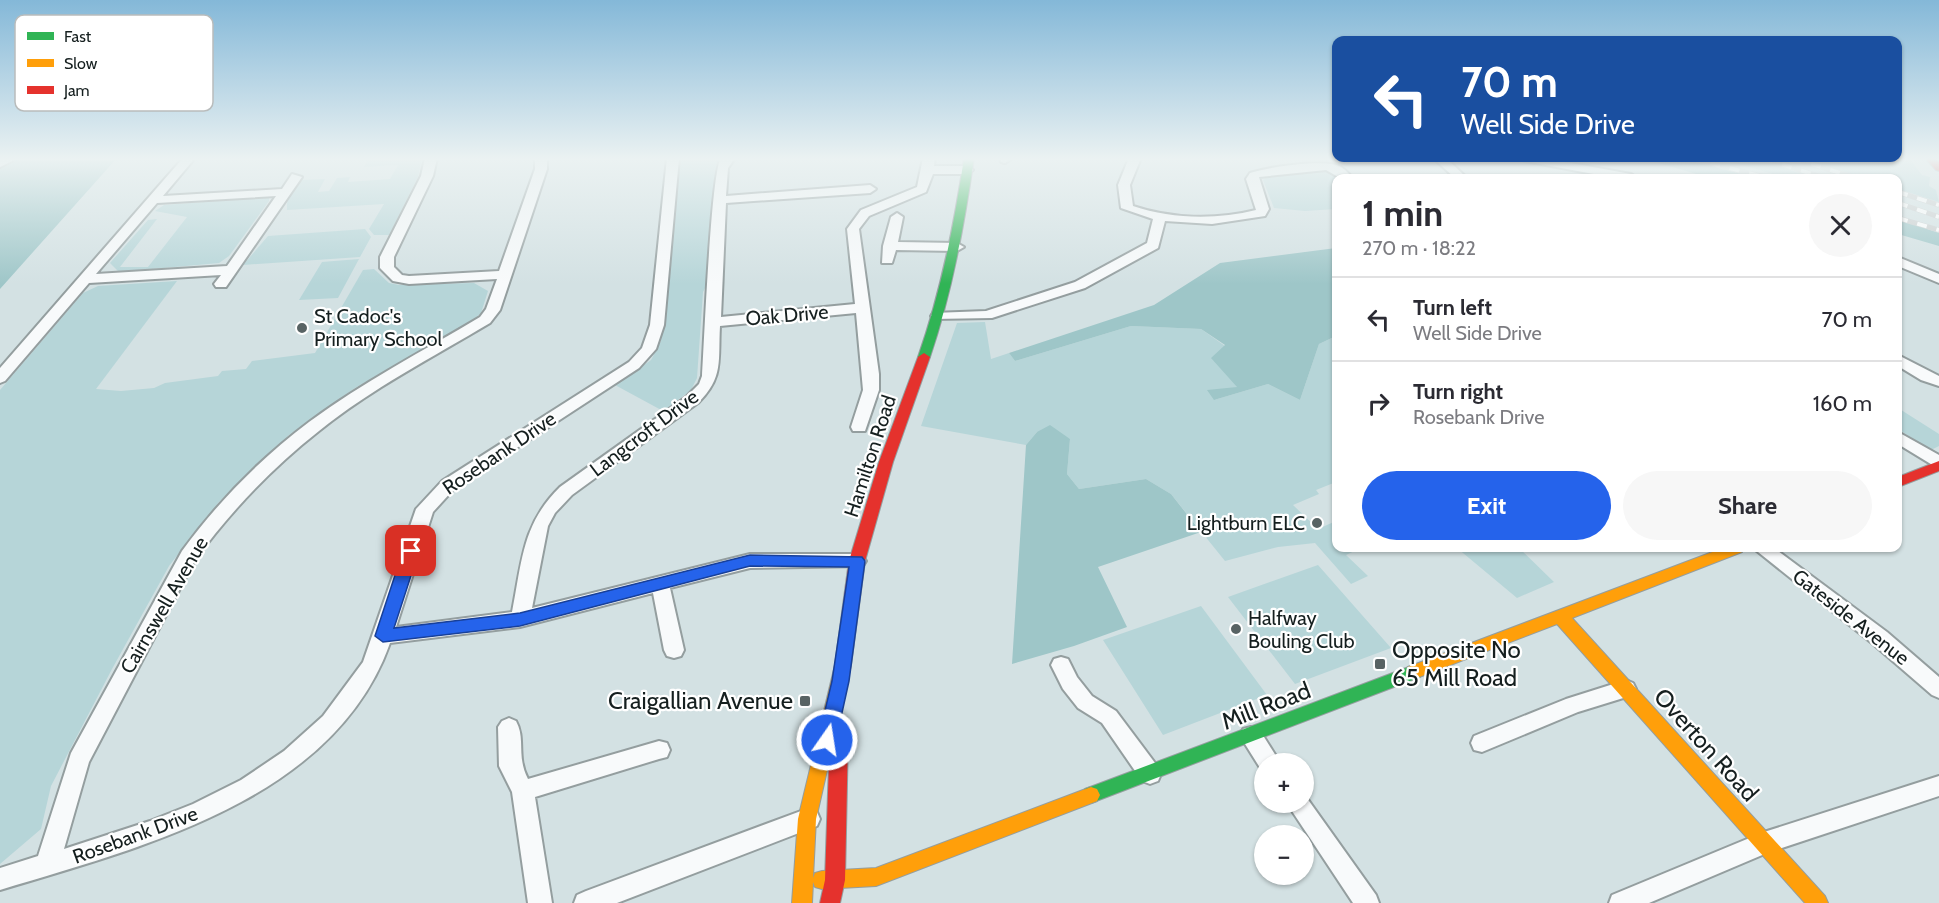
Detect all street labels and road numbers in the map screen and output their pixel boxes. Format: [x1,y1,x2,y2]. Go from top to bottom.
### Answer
street label: Oak Drive [745,299,829,331]
street label: Langcroft Drive [585,384,703,482]
street label: Hamilton Road [839,392,901,520]
street label: Rosebank Drive [438,406,560,500]
street label: Cairnswell Avenue [115,532,213,678]
street label: Gateside Avenue [1788,564,1914,670]
street label: Mill Road [1217,675,1314,736]
street label: Overton Road [1648,682,1765,807]
street label: Rosebank Drive [69,801,201,869]

